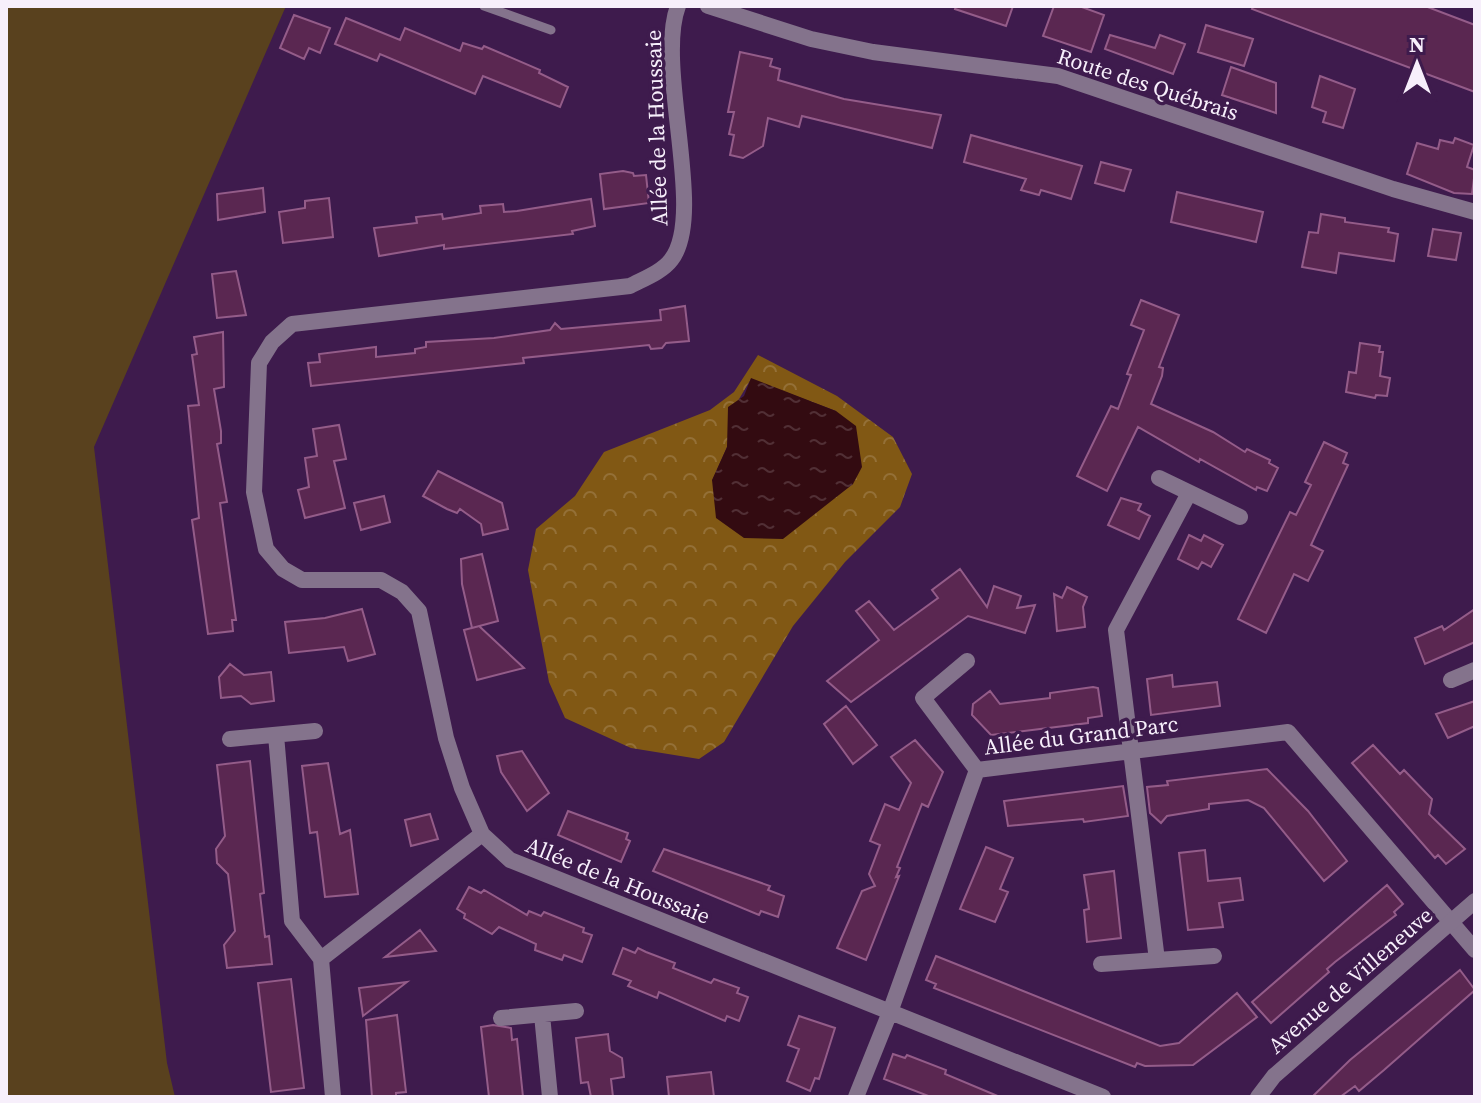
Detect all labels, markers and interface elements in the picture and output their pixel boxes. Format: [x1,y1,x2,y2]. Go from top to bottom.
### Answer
north arrow [1377,24,1457,104]
street label: Allée de la Houssaie [638,29,674,227]
text: N [1409,29,1425,59]
street label: Route des Québrais [1054,41,1242,127]
street label: Allée du Grand Parc [982,708,1180,762]
street label: Allée de la Houssaie [521,829,715,931]
street label: Avenue de Villeneuve [1261,900,1439,1060]

